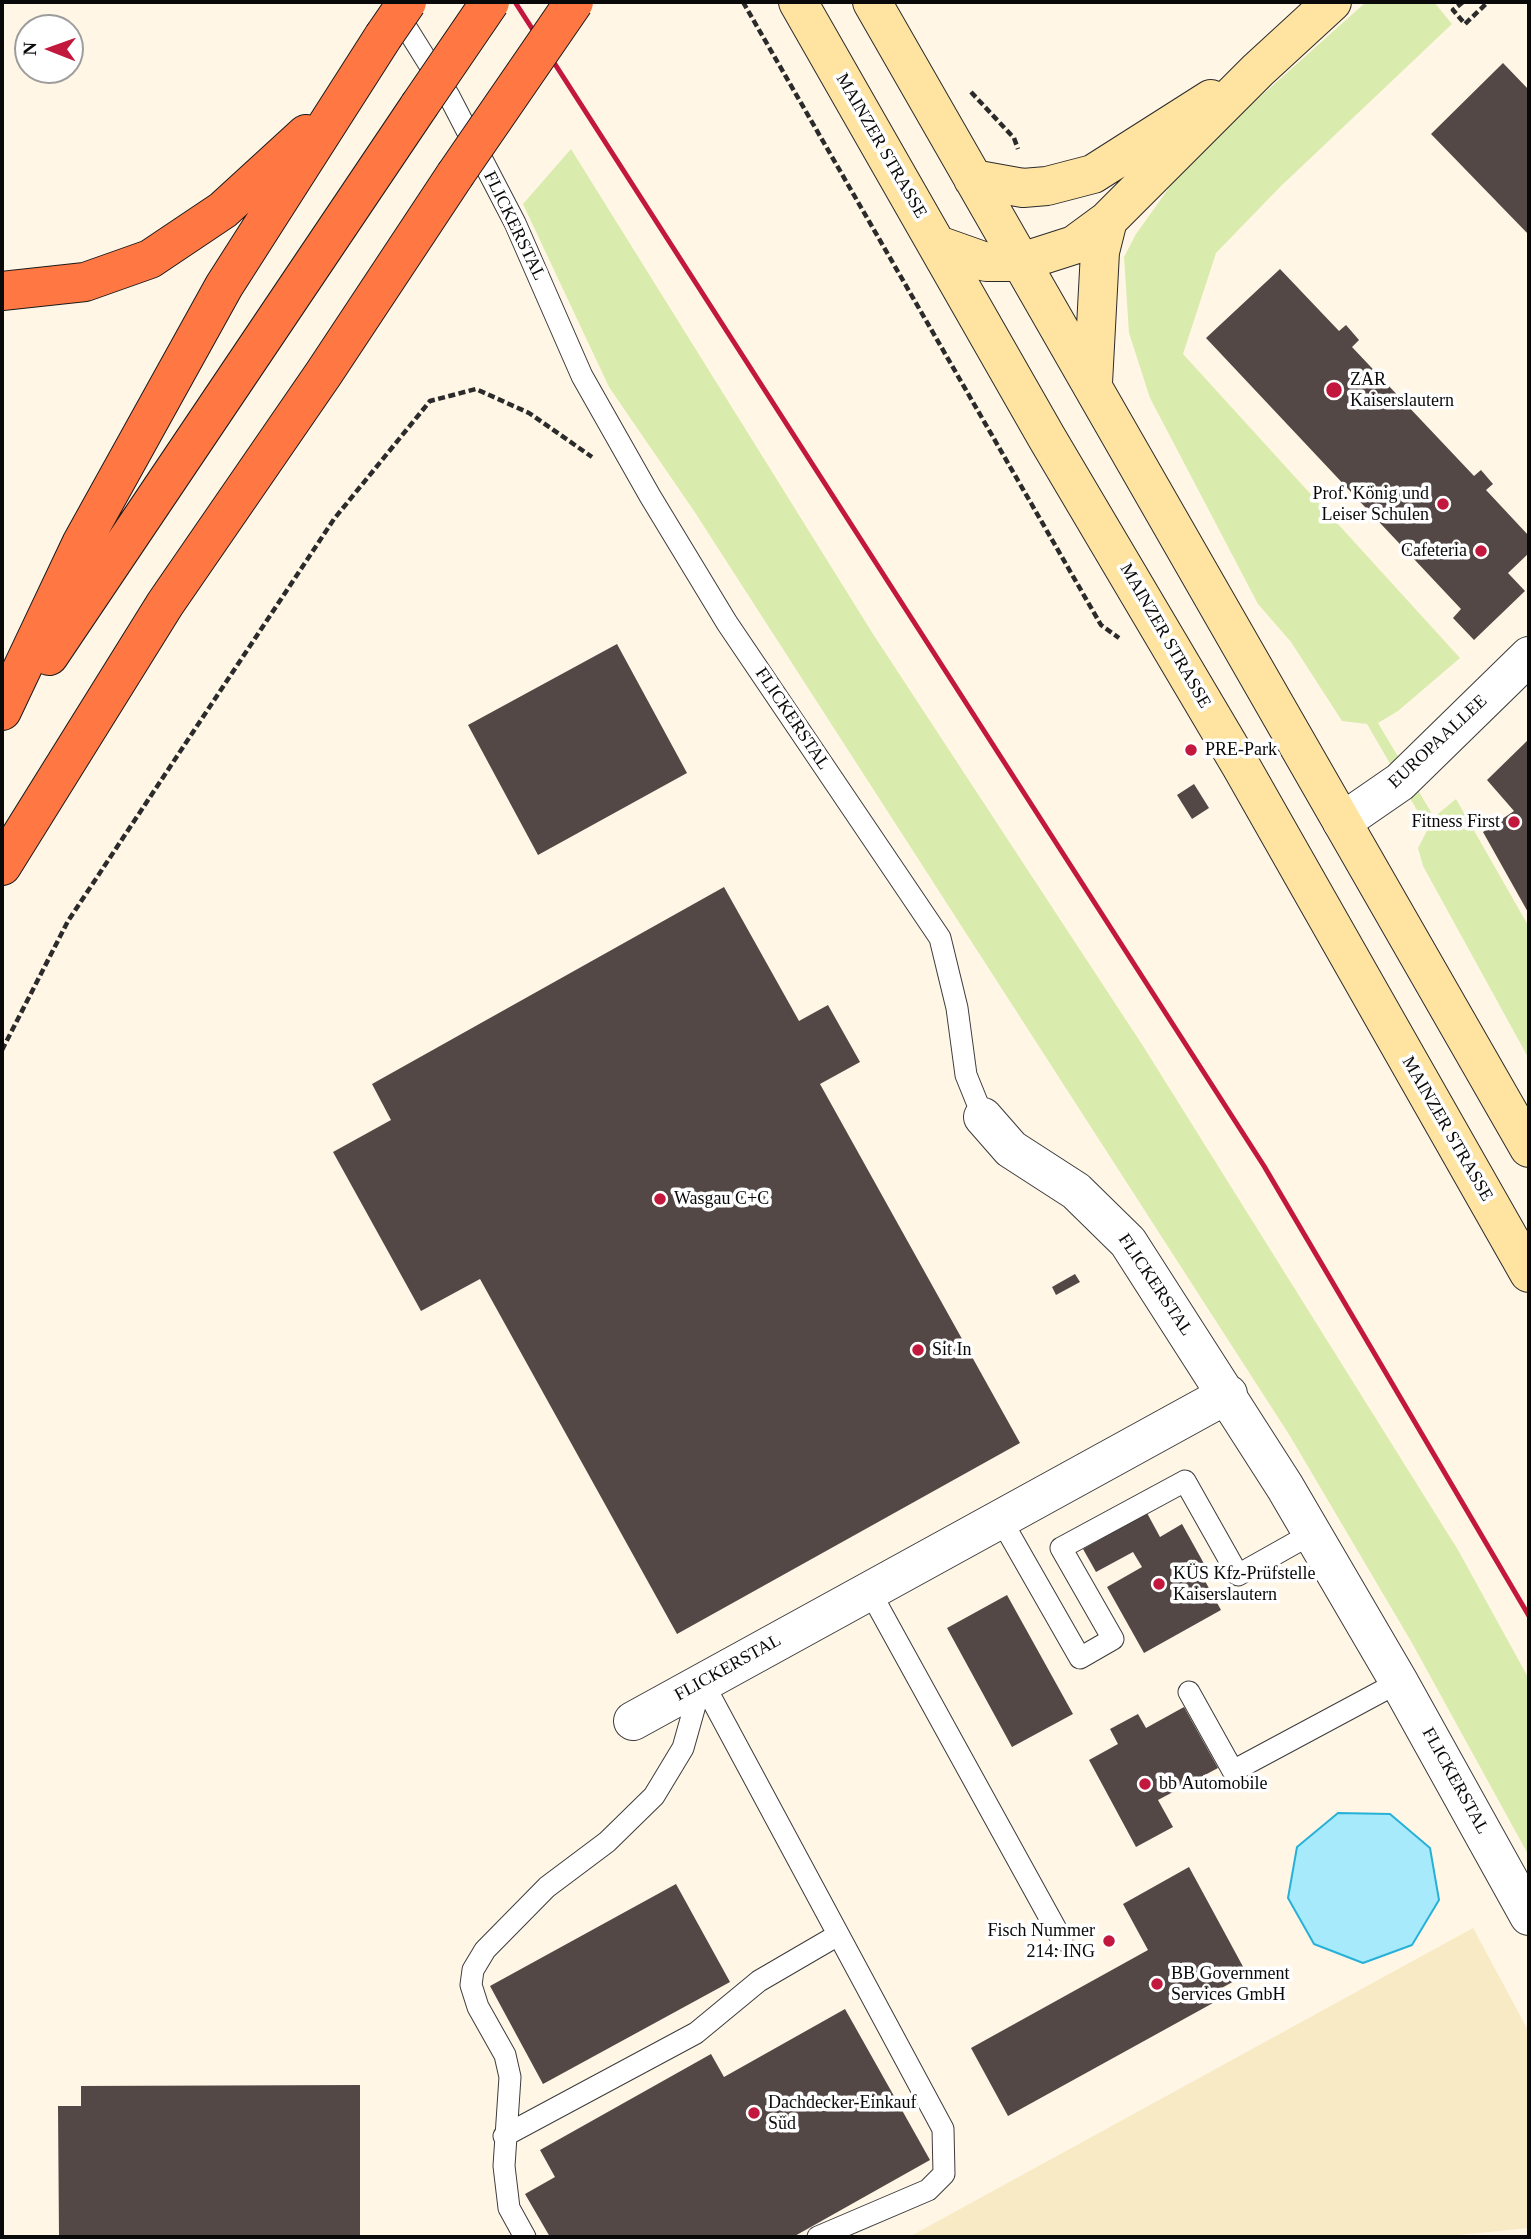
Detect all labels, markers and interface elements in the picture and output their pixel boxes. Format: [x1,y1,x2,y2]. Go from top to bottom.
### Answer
north arrow [14,14,84,84]
text: N [19,42,40,56]
street label: MAINZER STRASSE [831,70,931,222]
street label: FLICKERSTAL [478,168,550,284]
place label: ZAR Kaiserslautern [1350,369,1454,412]
marker: ZAR Kaiserslautern [1324,380,1344,400]
place label: Prof. König und Leiser Schulen [1313,483,1429,526]
marker: Prof. König und Leiser Schulen [1435,496,1451,512]
place label: Cafeteria [1401,540,1467,562]
marker: Cafeteria [1473,543,1489,559]
street label: MAINZER STRASSE [1115,560,1215,712]
street label: FLICKERSTAL [750,664,834,774]
street label: EUROPAALLEE [1384,691,1492,793]
place label: PRE-Park [1205,739,1277,761]
marker: PRE-Park [1183,742,1199,758]
place label: Fitness First [1411,811,1500,833]
marker: Fitness First [1506,814,1522,830]
street label: MAINZER STRASSE [1397,1053,1497,1205]
place label: Wasgau C+C [674,1188,769,1210]
marker: Wasgau C+C [652,1191,668,1207]
street label: FLICKERSTAL [1113,1230,1197,1340]
place label: Sit In [932,1339,972,1361]
marker: Sit In [910,1342,926,1358]
place label: KÜS Kfz-Prüfstelle Kaiserslautern [1173,1563,1315,1606]
marker: KÜS Kfz-Prüfstelle Kaiserslautern [1151,1576,1167,1592]
street label: FLICKERSTAL [671,1630,785,1706]
street label: FLICKERSTAL [1417,1724,1493,1838]
place label: bb Automobile [1159,1773,1267,1795]
marker: bb Automobile [1137,1776,1153,1792]
place label: Fisch Nummer 214: ING [988,1920,1095,1962]
marker: Fisch Nummer 214: ING [1101,1933,1117,1949]
place label: BB Government Services GmbH [1171,1963,1289,2006]
marker: BB Government Services GmbH [1149,1976,1165,1992]
place label: Dachdecker-Einkauf Süd [768,2092,917,2134]
marker: Dachdecker-Einkauf Süd [746,2105,762,2121]

